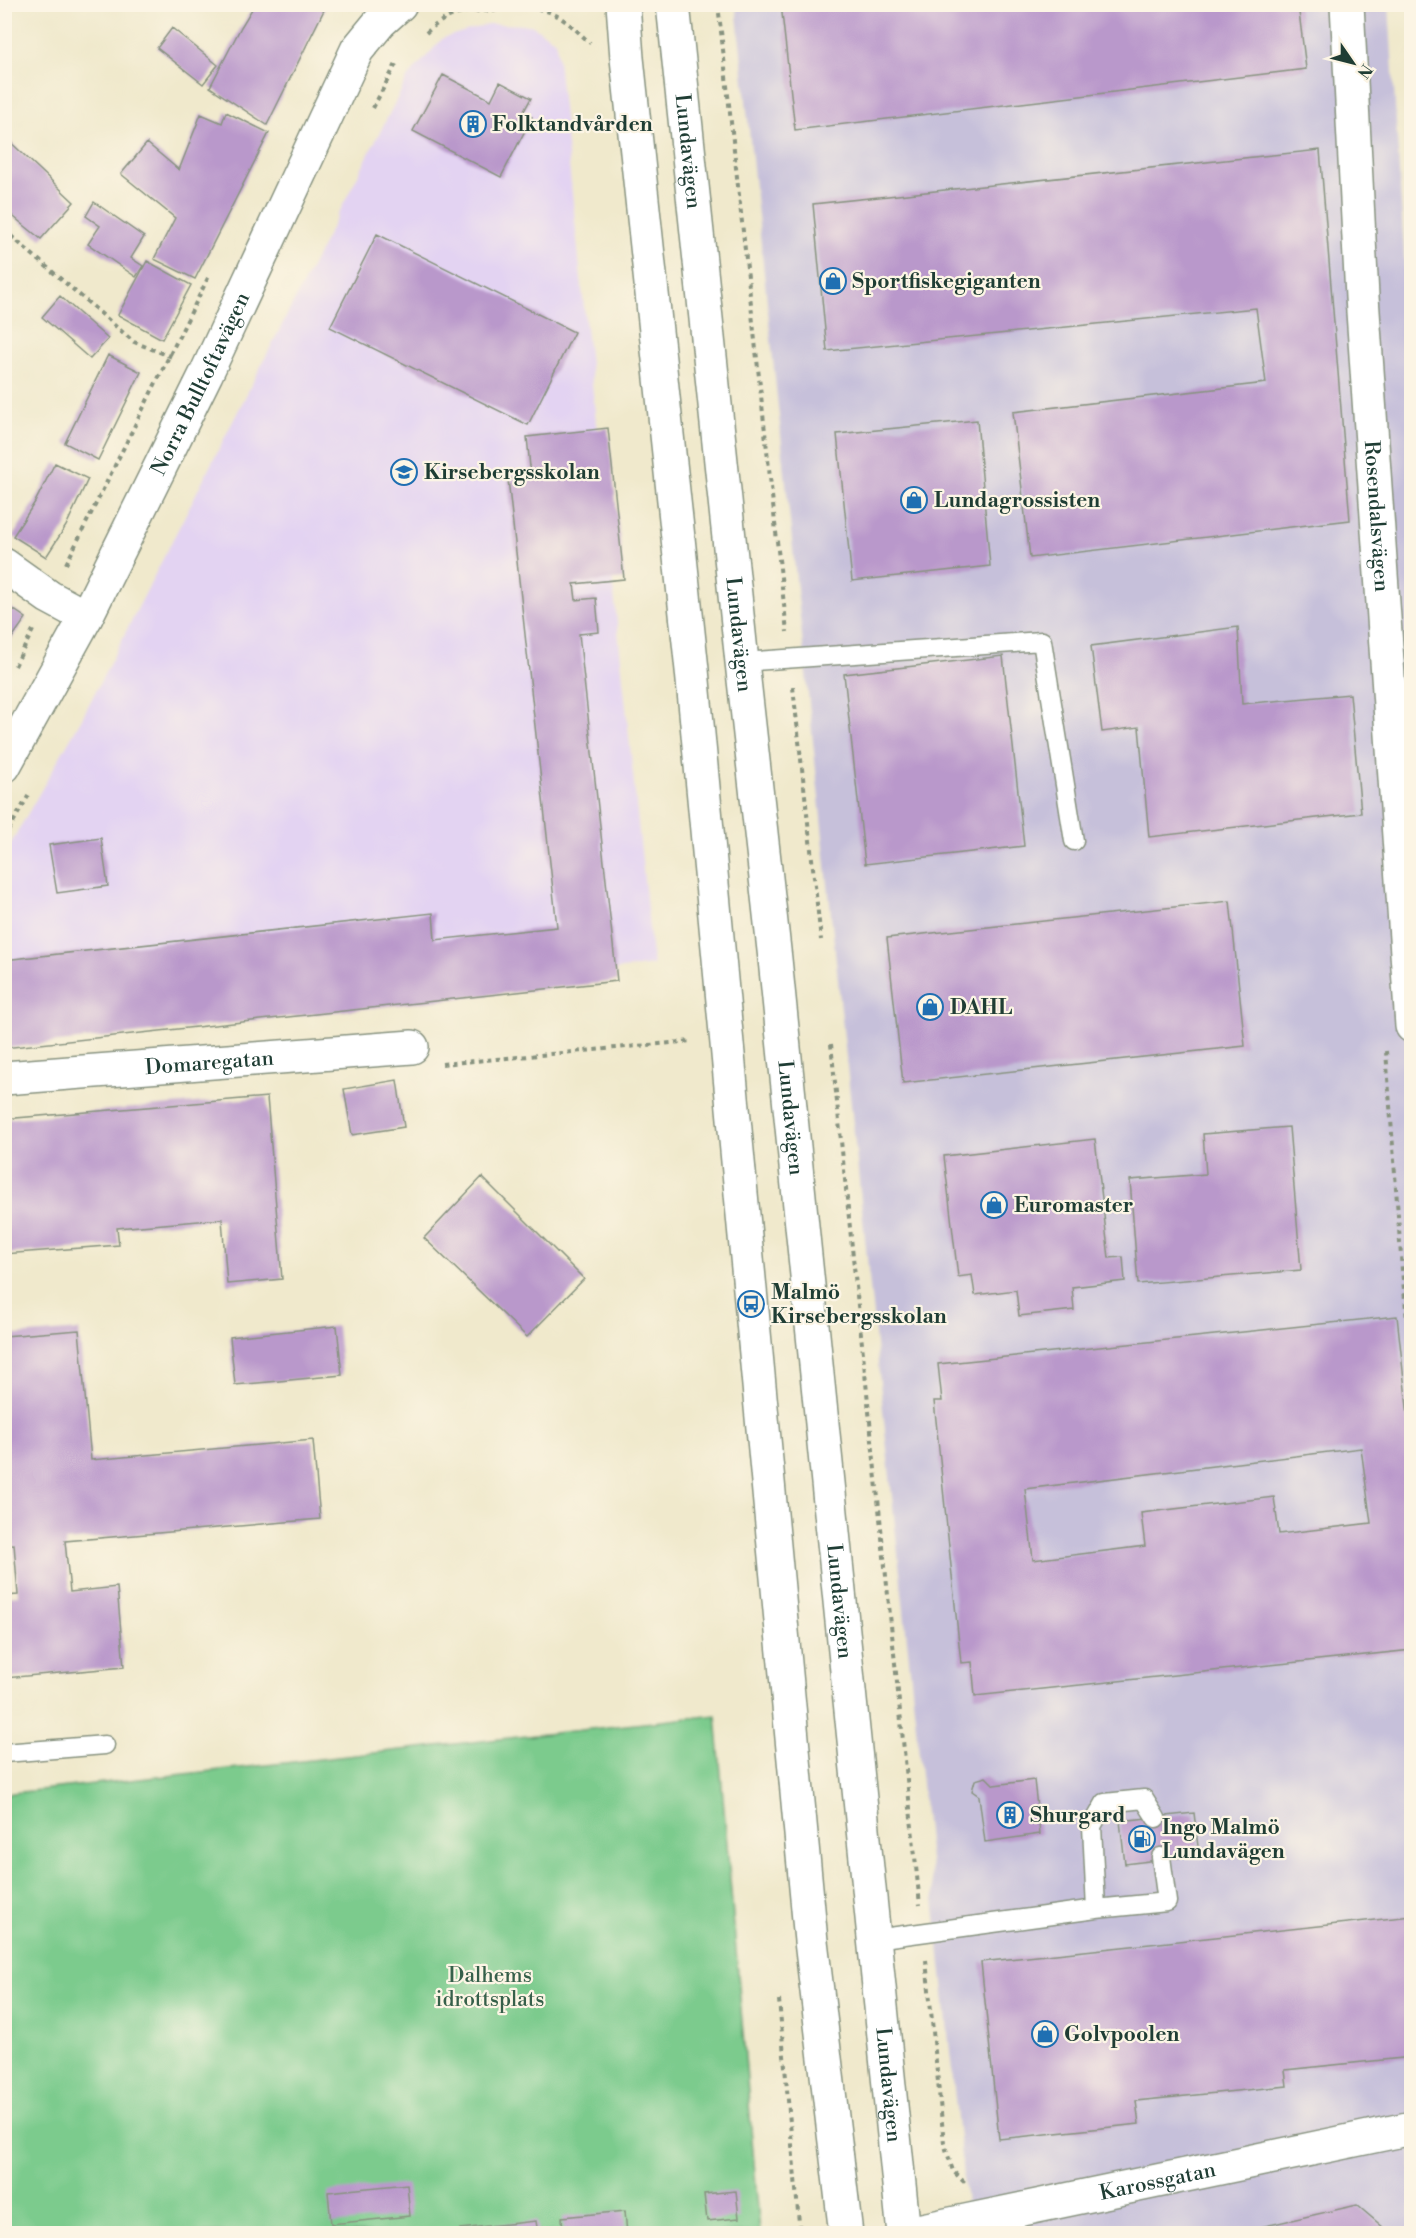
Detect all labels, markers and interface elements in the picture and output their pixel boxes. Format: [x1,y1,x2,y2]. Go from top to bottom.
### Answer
north arrow [1323,33,1383,93]
text: N [1352,60,1376,82]
street label: Lundavägen [668,92,706,211]
building icon: Folktandvården [458,109,488,139]
place label: Folktandvården [492,112,653,138]
shop icon: Sportfiskegiganten [818,266,848,296]
place label: Sportfiskegiganten [852,269,1041,295]
street label: Norra Bulltoftavägen [146,288,256,480]
street label: Rosendalsvägen [1358,440,1394,593]
school or university icon: Kirsebergsskolan [389,457,419,487]
place label: Kirsebergsskolan [424,460,600,486]
shop icon: Lundagrossisten [899,485,929,515]
place label: Lundagrossisten [934,488,1100,514]
street label: Lundavägen [719,576,757,694]
shop icon: DAHL [915,992,945,1022]
place label: DAHL [950,995,1012,1021]
street label: Domaregatan [144,1045,275,1081]
street label: Lundavägen [771,1059,809,1177]
shop icon: Euromaster [979,1190,1009,1220]
place label: Euromaster [1014,1193,1133,1219]
place label: Malmö Kirsebergsskolan [771,1280,947,1330]
bus stop icon: Malmö Kirsebergsskolan [736,1289,766,1319]
street label: Lundavägen [820,1543,858,1661]
building icon: Shurgard [995,1800,1025,1830]
place label: Shurgard [1030,1803,1126,1829]
place label: Ingo Malmö Lundavägen [1162,1815,1285,1865]
fuel station icon: Ingo Malmö Lundavägen [1127,1824,1157,1854]
park label: Dalhems idrottsplats [436,1963,545,2013]
shop icon: Golvpoolen [1030,2019,1060,2049]
place label: Golvpoolen [1064,2022,1179,2048]
street label: Lundavägen [869,2026,907,2144]
street label: Karossgatan [1097,2157,1219,2207]

